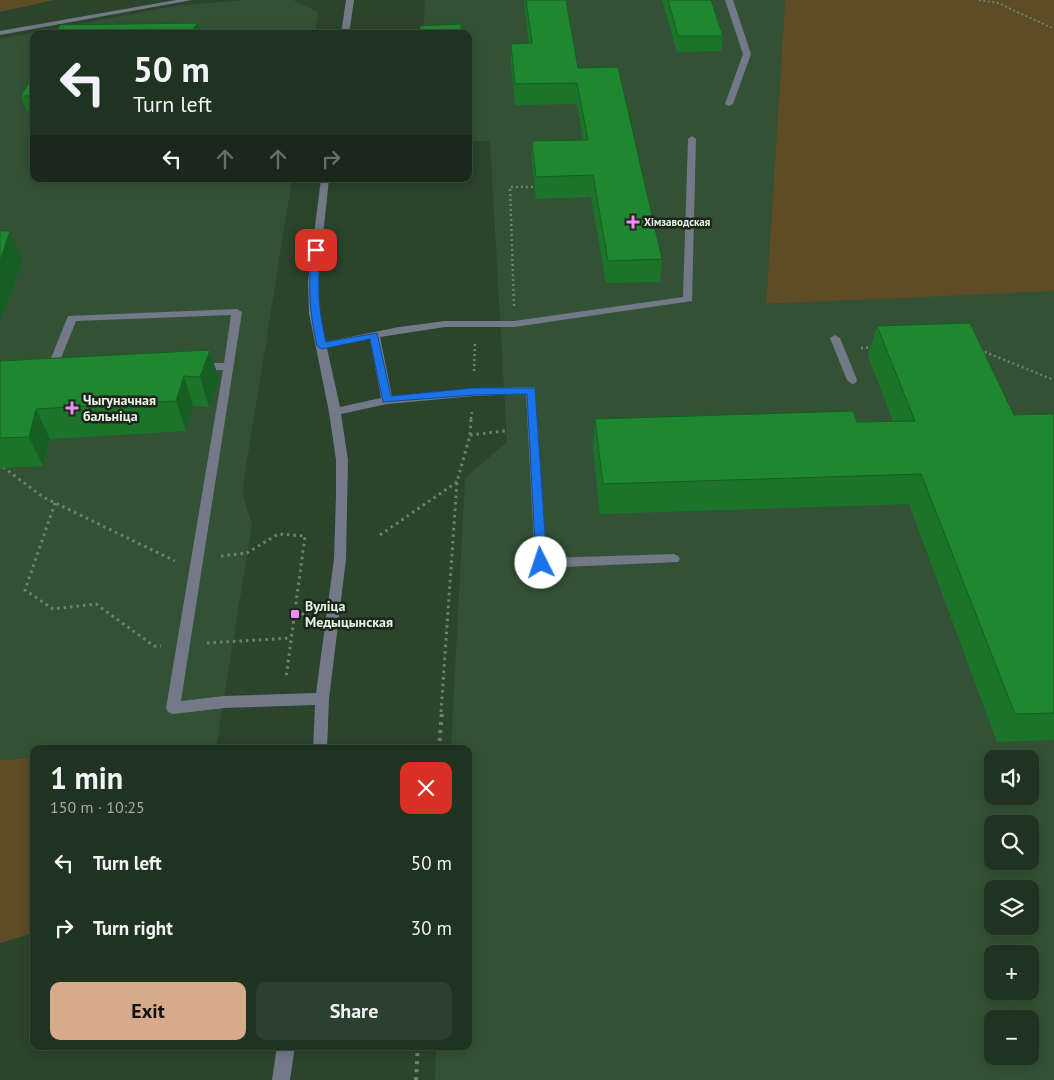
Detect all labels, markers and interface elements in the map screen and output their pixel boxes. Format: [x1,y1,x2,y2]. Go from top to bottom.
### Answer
text: 50 m [133,46,210,92]
icon: left [50,50,115,115]
text: Turn left [133,90,212,118]
icon: left [158,145,186,173]
icon: ahead [211,145,239,173]
icon: ahead [264,145,292,173]
icon: right [317,145,345,173]
marker: Хімзаводская [626,215,640,229]
place label: Хімзаводская [644,215,710,229]
pin [295,229,337,271]
icon: arrive [302,236,330,264]
place label: Чыгуначная бальніца [83,391,156,425]
marker: Чыгуначная бальніца [65,401,79,415]
position arrow [514,536,566,588]
place label: Вуліца Медыцынская [305,597,393,631]
marker: Вуліца Медыцынская [289,608,301,620]
map controls [984,750,1039,1065]
button: sound [984,750,1039,805]
text: 1 min [50,758,123,797]
button: close [400,762,452,814]
text: 150 m · 10:25 [50,797,145,817]
button: search [984,815,1039,870]
icon: left [50,849,78,877]
text: Turn left [93,851,162,875]
text: 50 m [411,851,452,875]
button: layers [984,880,1039,935]
icon: right [50,914,78,942]
text: Turn right [93,916,173,940]
text: 30 m [411,916,452,940]
button: + [984,945,1039,1000]
button: Exit [50,982,246,1040]
button: Share [256,982,452,1040]
button: − [984,1010,1039,1065]

